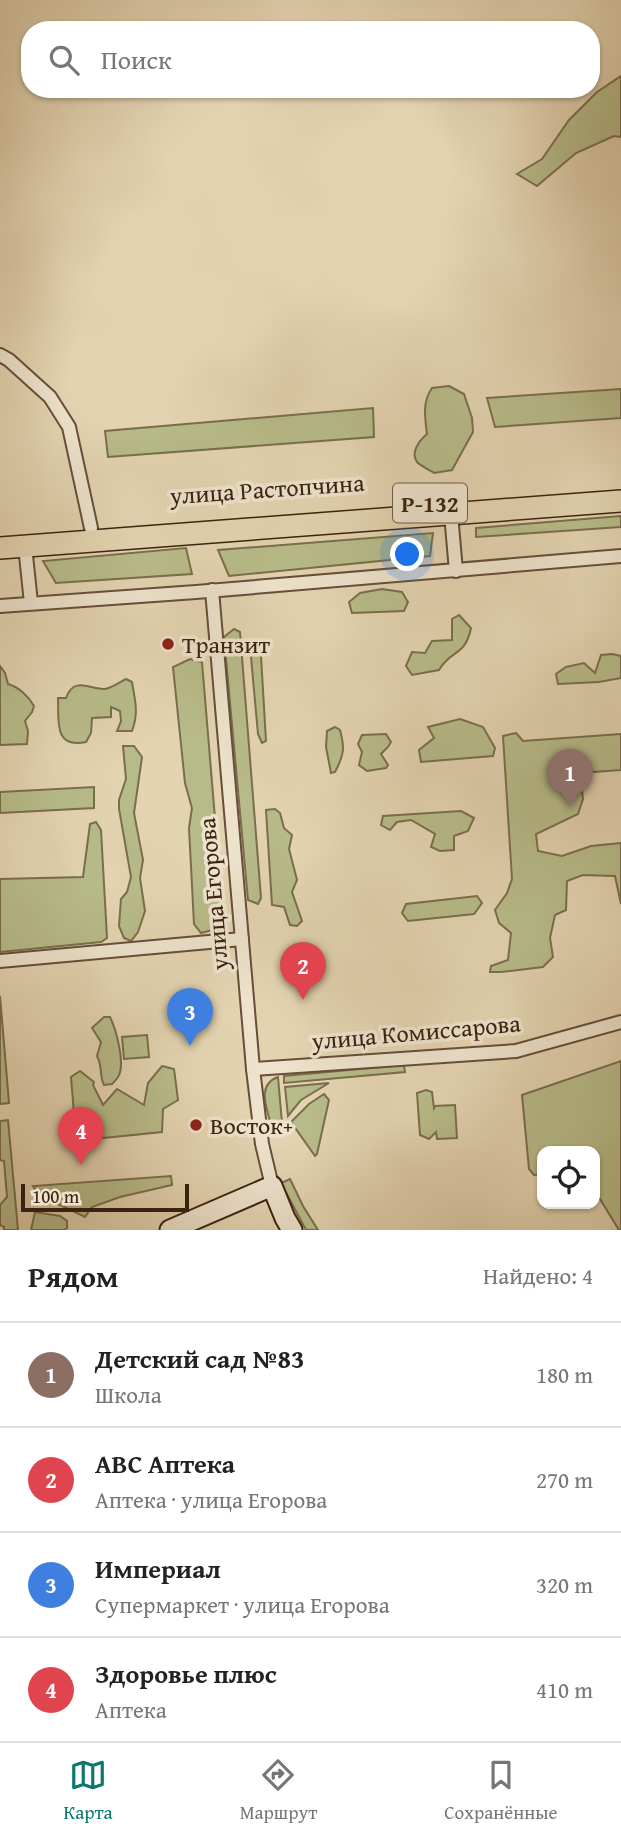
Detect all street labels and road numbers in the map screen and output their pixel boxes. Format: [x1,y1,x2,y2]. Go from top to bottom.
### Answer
street label: улица Растопчина [168,465,366,513]
road number: Р-132 [393,484,467,523]
street label: улица Егорова [189,816,237,973]
street label: улица Комиссарова [309,1005,522,1059]

